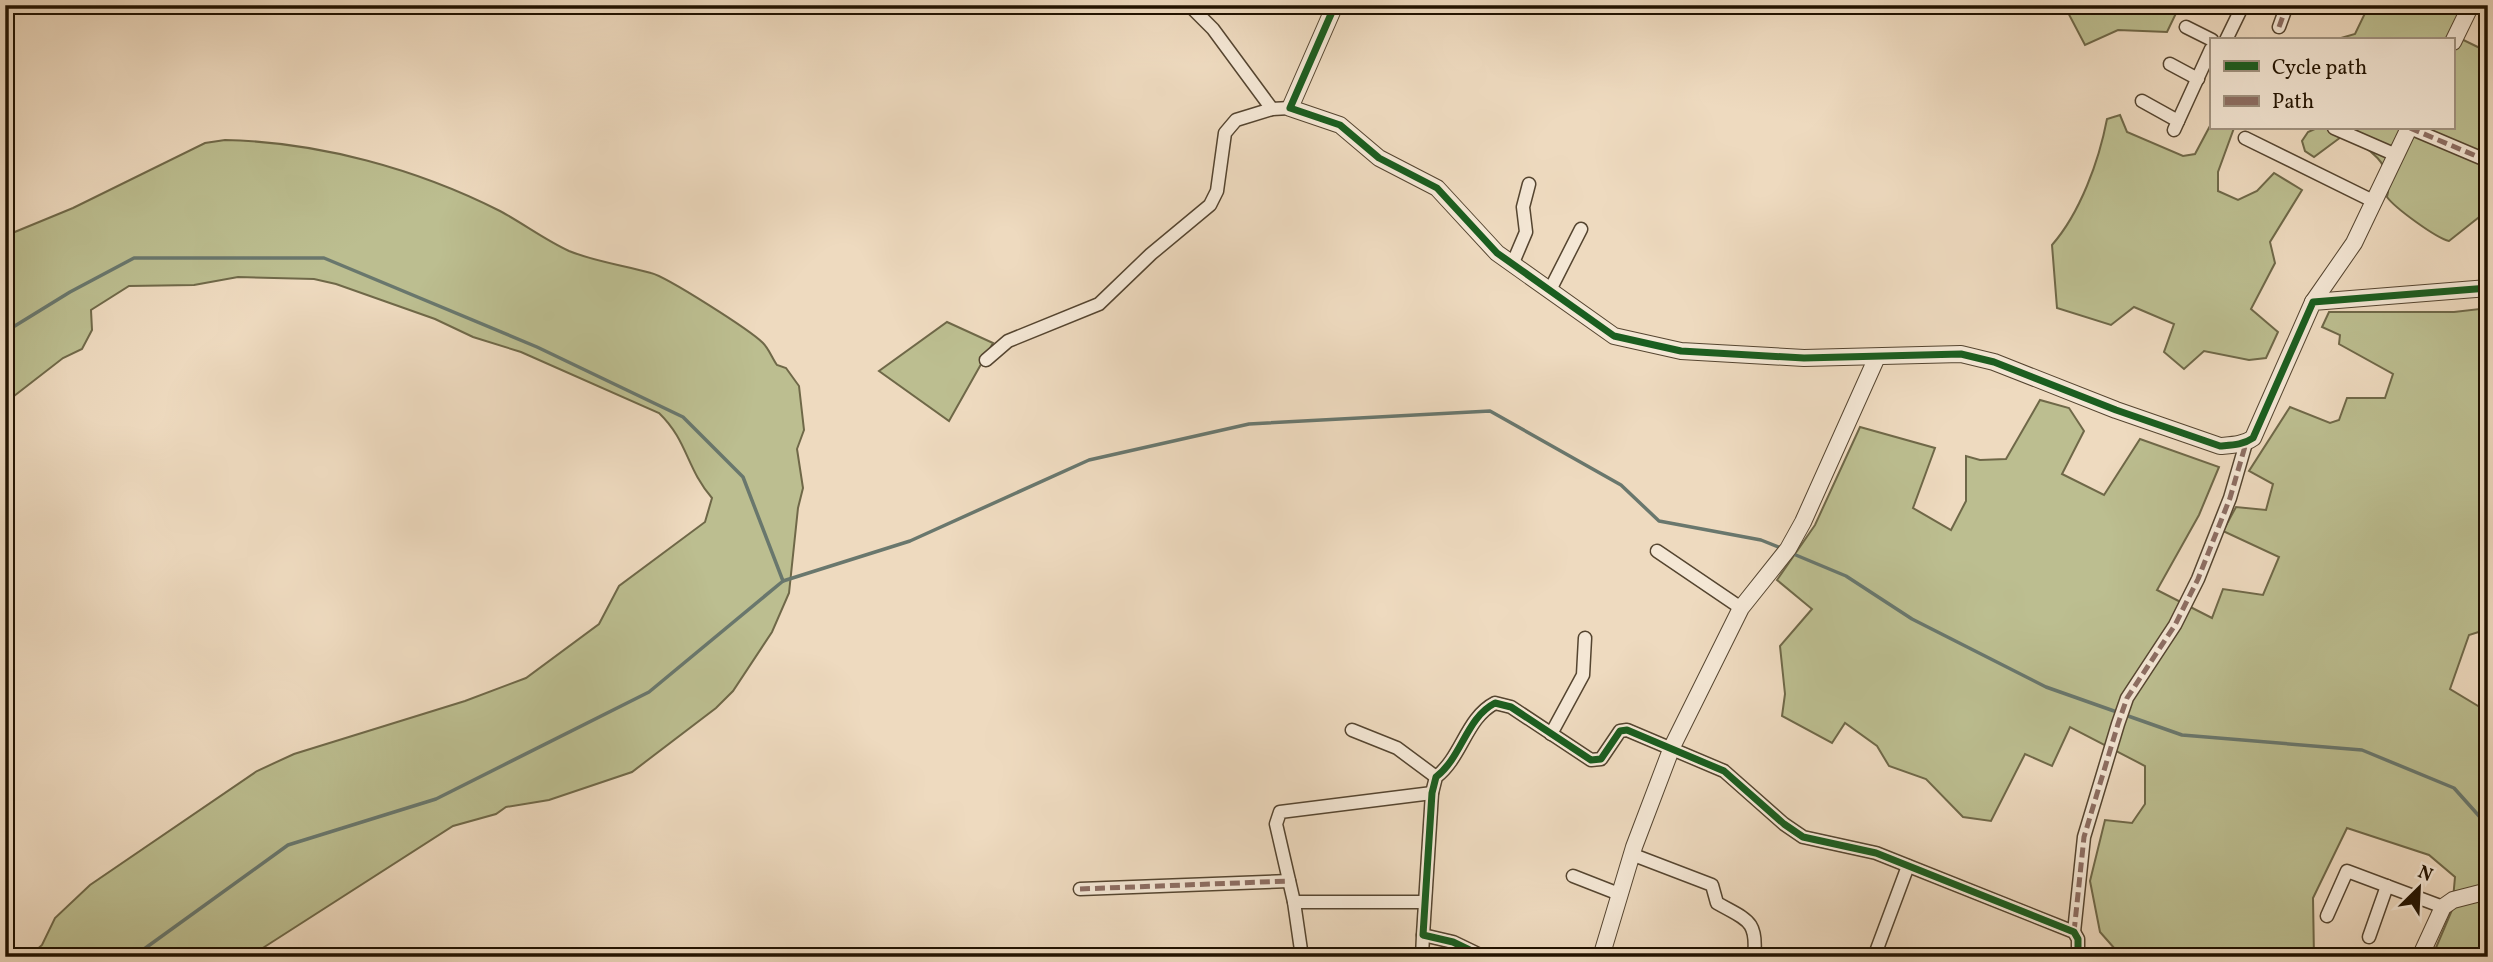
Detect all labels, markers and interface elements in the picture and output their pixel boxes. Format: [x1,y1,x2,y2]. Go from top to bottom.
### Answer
legend [2210,38,2454,130]
text: Cycle path [2272,54,2367,83]
text: Path [2272,88,2314,117]
north arrow [2384,853,2454,923]
text: N [2414,860,2437,889]

